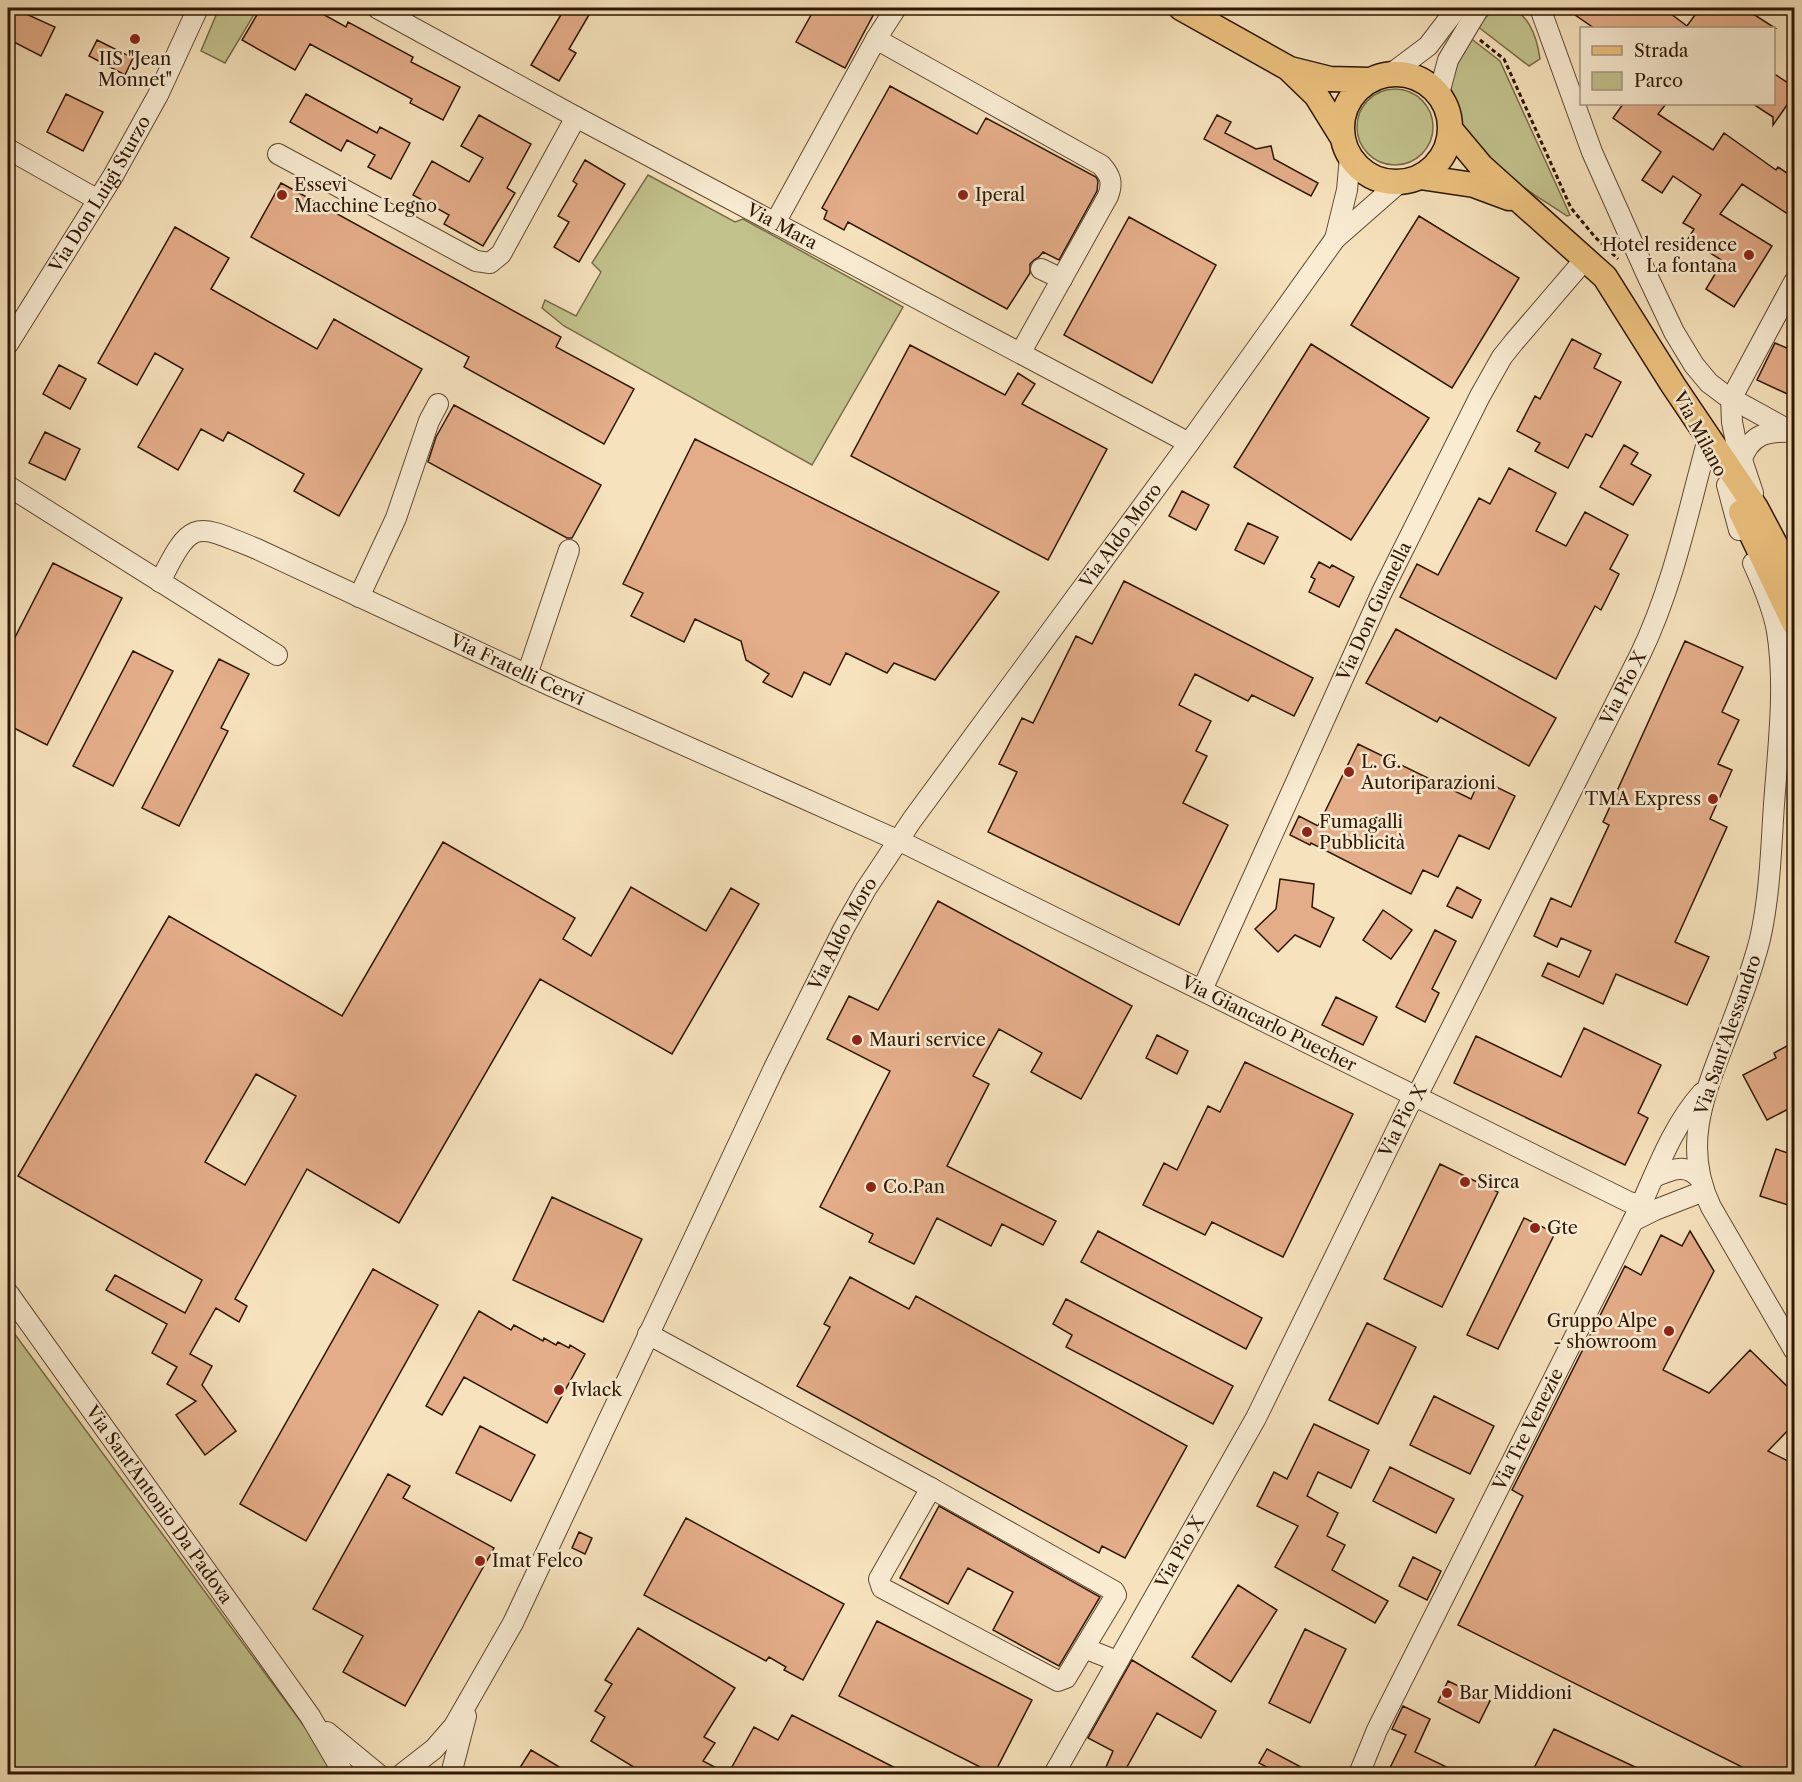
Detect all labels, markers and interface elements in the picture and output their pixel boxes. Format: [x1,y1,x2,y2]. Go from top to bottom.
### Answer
legend [1580,27,1775,105]
marker: IIS "Jean Monnet" [128,32,142,46]
text: Strada [1634,40,1689,62]
place label: IIS "Jean Monnet" [98,48,172,91]
text: Parco [1634,70,1683,92]
street label: Via Don Luigi Sturzo [44,112,155,277]
place label: Essevi Macchine Legno [294,174,437,217]
place label: Iperal [975,184,1025,206]
marker: Essevi Macchine Legno [275,188,289,202]
marker: Iperal [956,188,970,202]
street label: Via Mara [742,198,821,255]
place label: Hotel residence La fontana [1602,234,1738,277]
marker: Hotel residence La fontana [1742,248,1756,262]
street label: Via Milano [1668,387,1732,480]
street label: Via Aldo Moro [1074,479,1167,593]
street label: Via Don Guanella [1332,538,1417,685]
street label: Via Fratelli Cervi [446,629,588,711]
street label: Via Pio X [1595,647,1651,729]
place label: L. G. Autoriparazioni [1360,751,1496,794]
marker: L. G. Autoriparazioni [1342,765,1356,779]
place label: TMA Express [1585,788,1701,810]
marker: TMA Express [1706,792,1720,806]
place label: Fumagalli Pubblicità [1319,811,1406,854]
marker: Fumagalli Pubblicità [1300,825,1314,839]
street label: Via Aldo Moro [803,873,882,995]
street label: Via Sant'Alessandro [1690,952,1766,1119]
street label: Via Giancarlo Puecher [1177,971,1361,1076]
place label: Mauri service [869,1029,986,1051]
marker: Mauri service [850,1033,864,1047]
street label: Via Pio X [1374,1080,1432,1162]
place label: Sirca [1477,1171,1520,1193]
marker: Sirca [1458,1175,1472,1189]
place label: Co.Pan [883,1176,945,1198]
marker: Co.Pan [864,1180,878,1194]
place label: Gte [1547,1217,1578,1239]
marker: Gte [1528,1221,1542,1235]
place label: Gruppo Alpe - showroom [1547,1310,1657,1353]
marker: Gruppo Alpe - showroom [1662,1324,1676,1338]
street label: Via Tre Venezie [1488,1365,1568,1495]
place label: Ivlack [571,1379,623,1401]
marker: Ivlack [552,1383,566,1397]
street label: Via Sant'Antonio Da Padova [80,1401,237,1608]
street label: Via Pio X [1150,1511,1209,1593]
place label: Imat Felco [492,1550,583,1572]
marker: Imat Felco [473,1554,487,1568]
place label: Bar Middioni [1459,1682,1572,1704]
marker: Bar Middioni [1440,1686,1454,1700]

